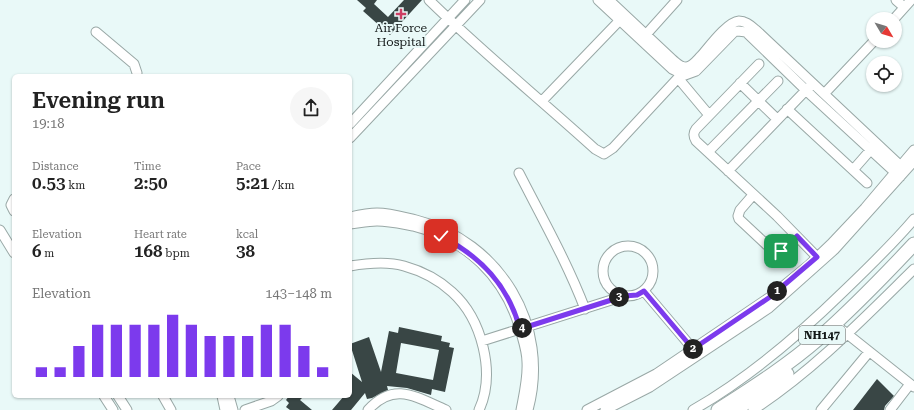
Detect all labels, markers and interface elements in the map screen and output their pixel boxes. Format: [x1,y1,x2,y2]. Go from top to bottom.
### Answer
marker: Air Force Hospital [395,8,407,20]
north arrow [866,12,902,48]
map controls [866,12,902,92]
place label: Air Force Hospital [375,21,428,49]
button: locate [866,56,902,92]
button: share [290,87,332,129]
text: Evening run [32,88,165,113]
text: 19:18 [32,116,64,131]
text: Distance [32,160,79,173]
text: Time [134,160,161,173]
text: Pace [236,160,261,173]
text: 0.53 [32,173,66,193]
text: 2:50 [134,173,168,193]
text: 5:21 [236,173,270,193]
text: km [66,179,85,192]
text: /km [270,179,295,192]
pin [424,219,458,253]
icon: check [430,225,452,247]
text: Elevation [32,228,82,241]
text: Heart rate [134,228,187,241]
text: kcal [236,228,258,241]
pin [764,234,798,268]
icon: arrive [770,240,792,262]
text: 6 [32,241,42,261]
text: 168 [134,241,163,261]
text: 38 [236,241,255,261]
text: m [42,247,54,260]
text: bpm [163,247,190,260]
pin: 1 [767,281,787,301]
text: 1 [774,284,780,297]
text: Elevation [32,286,91,301]
text: 143–148 m [265,286,332,301]
pin: 3 [609,287,629,307]
text: 3 [616,290,622,303]
pin: 4 [512,318,532,338]
text: 4 [519,321,525,334]
road number: NH147 [799,326,845,344]
pin: 2 [683,339,703,359]
text: 2 [690,342,696,355]

